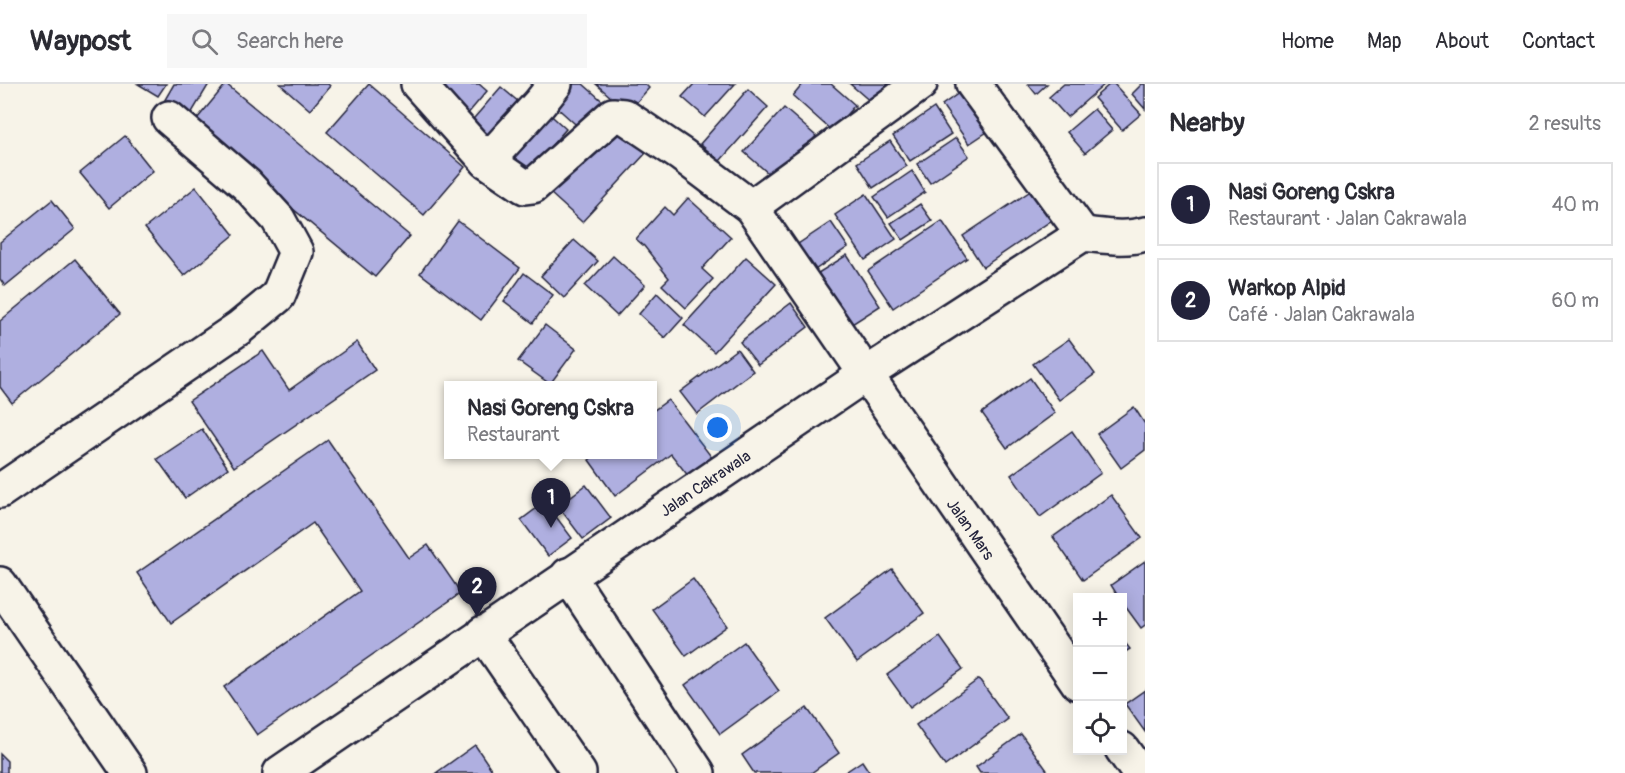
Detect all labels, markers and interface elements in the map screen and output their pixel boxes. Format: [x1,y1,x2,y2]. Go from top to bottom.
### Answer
search box [167,14,587,68]
text: Waypost [30,24,131,59]
icon: search [188,25,221,58]
text: Search here [236,27,343,55]
text: Home [1281,28,1334,55]
text: Map [1367,28,1402,55]
text: About [1435,28,1489,55]
text: Contact [1522,28,1595,55]
text: Nearby [1169,107,1245,139]
text: 2 results [1529,111,1601,136]
text: Nasi Goreng Cskra [1228,178,1395,206]
text: 1 [1187,192,1194,217]
text: 40 m [1552,192,1599,217]
text: Restaurant · Jalan Cakrawala [1228,206,1467,231]
text: Warkop Alpid [1228,274,1346,302]
text: 2 [1185,288,1196,313]
text: 60 m [1552,288,1599,313]
text: Café · Jalan Cakrawala [1228,302,1415,327]
popup [444,381,657,459]
text: Nasi Goreng Cskra [467,394,634,422]
your location [703,413,732,442]
text: Restaurant [467,422,560,447]
street label: Jalan Cakrawala [656,446,755,521]
pin: 1 [532,478,570,528]
street label: Jalan Mars [942,495,999,564]
pin: 2 [458,568,496,617]
map controls [1073,593,1127,755]
button: + [1073,593,1127,647]
button: − [1073,647,1127,701]
button: locate [1073,701,1127,755]

